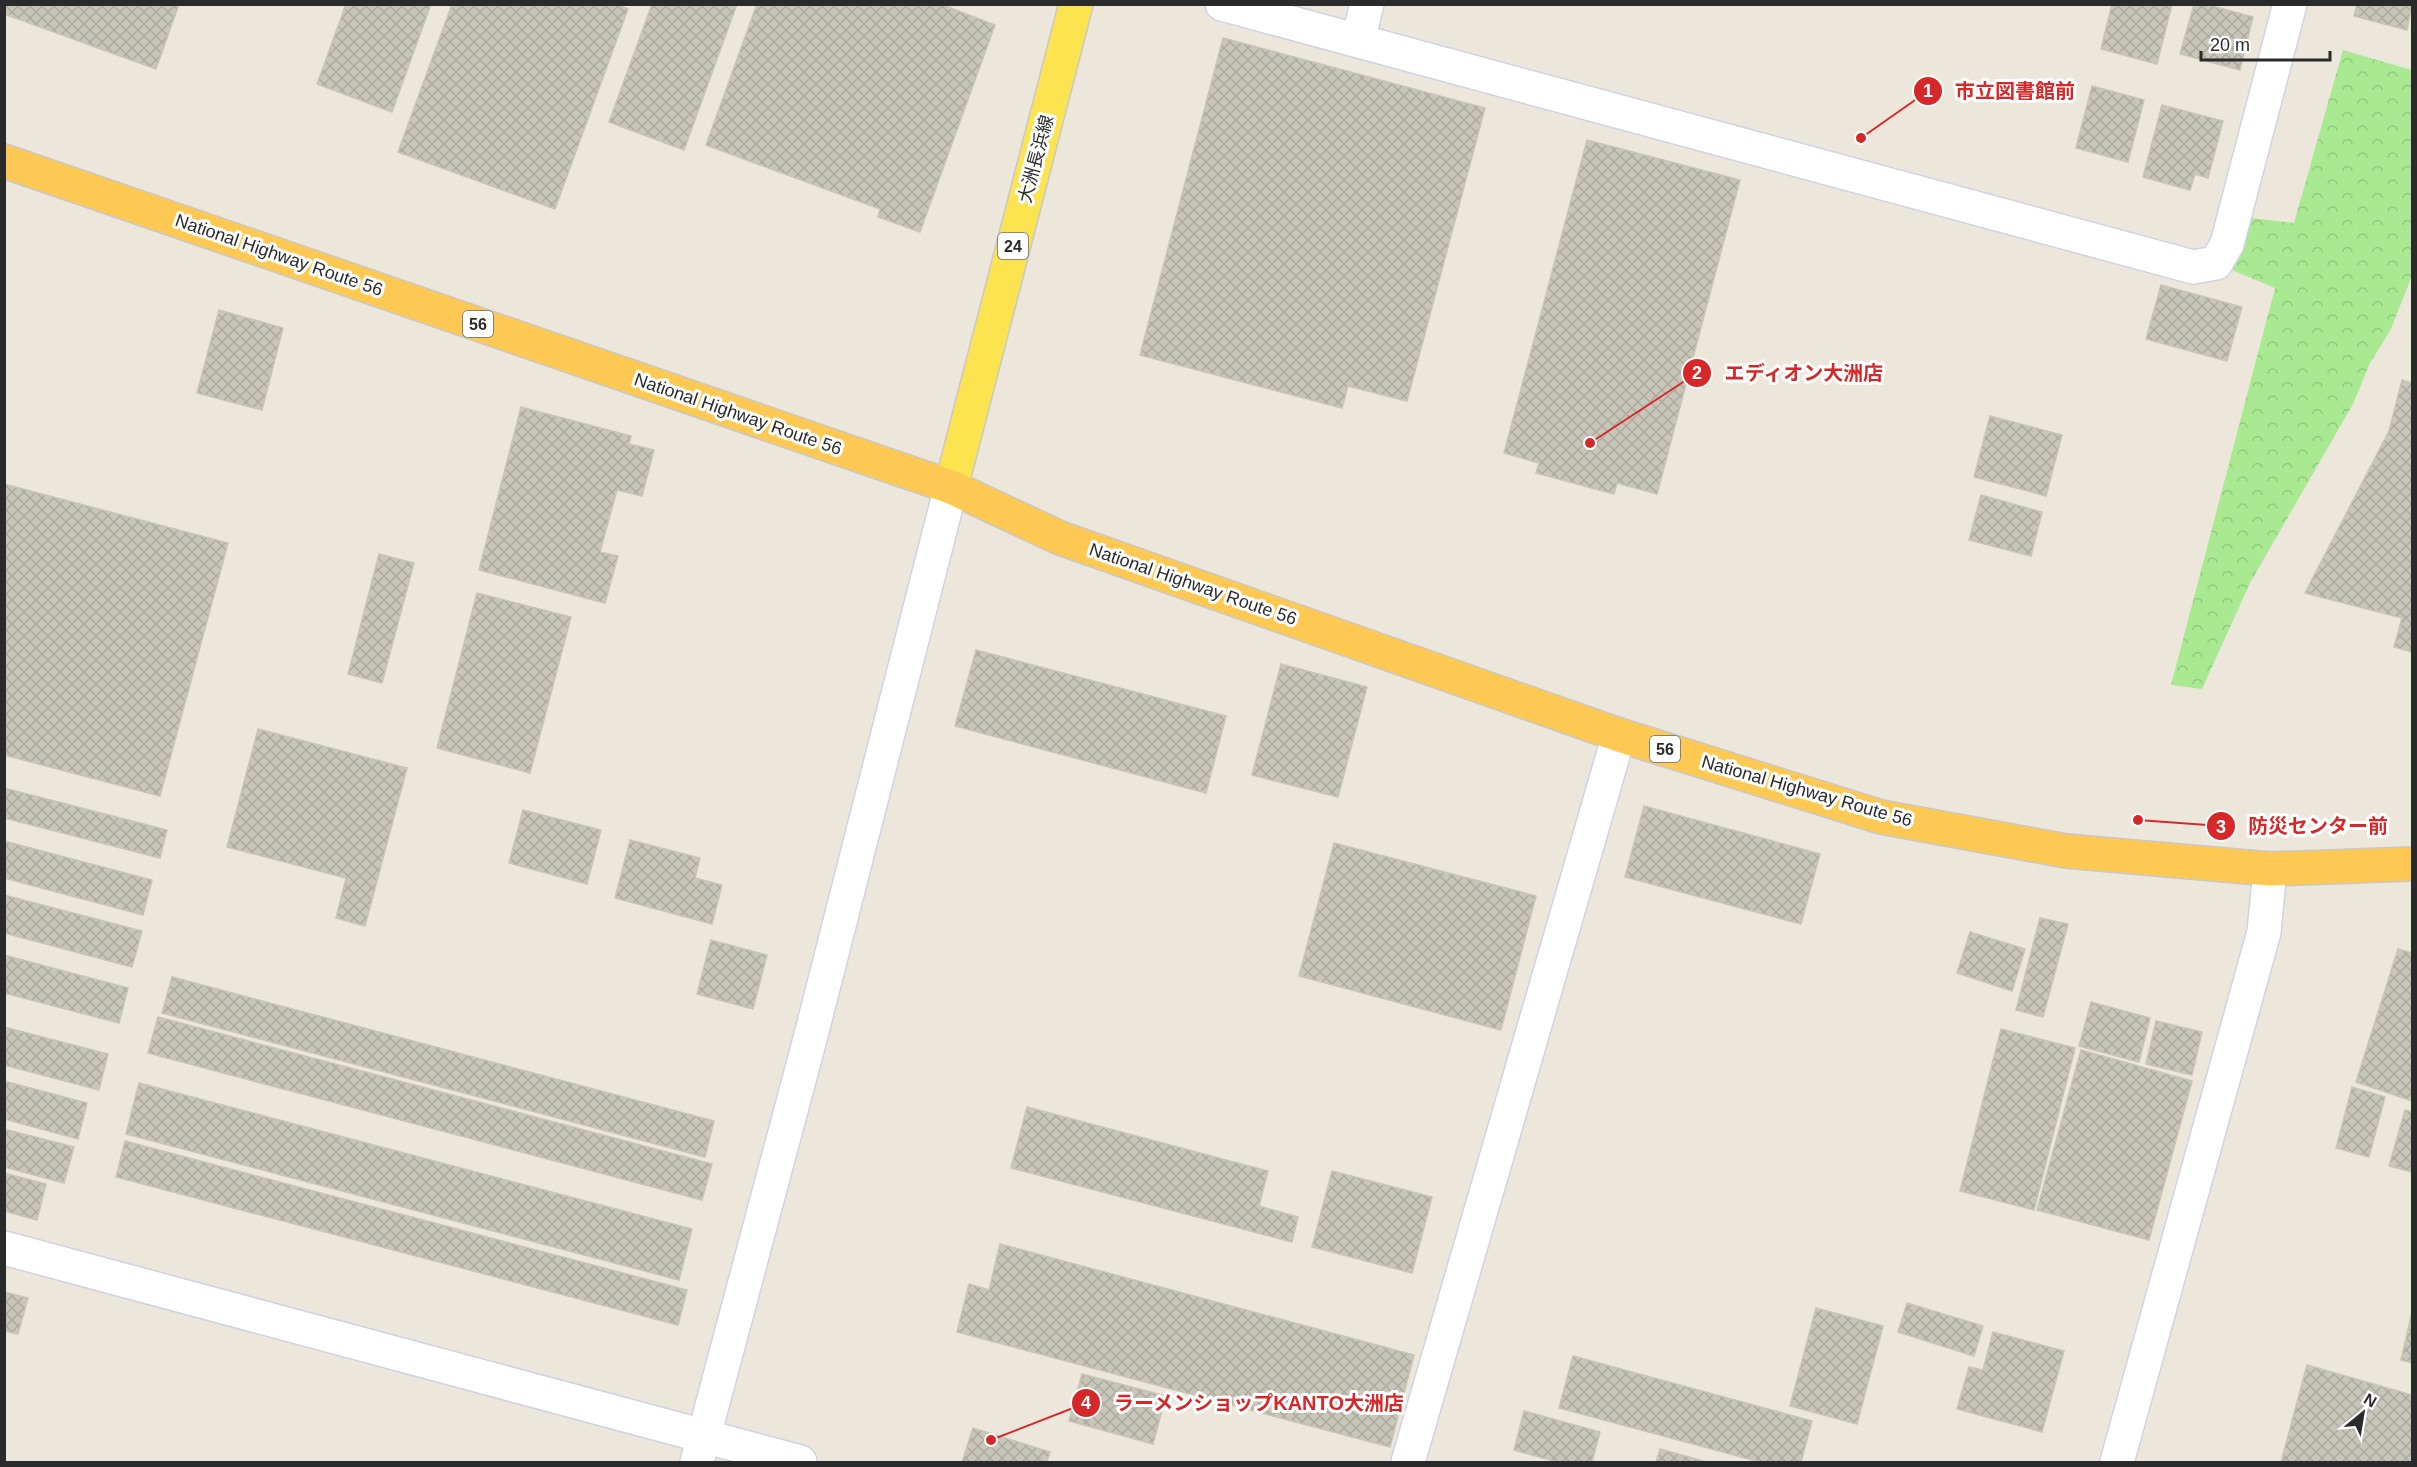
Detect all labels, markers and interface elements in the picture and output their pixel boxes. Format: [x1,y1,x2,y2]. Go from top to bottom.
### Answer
scale bar [2201,24,2330,62]
text: 20 m [2210,35,2250,55]
callout: 市立図書館前 [1913,72,2087,110]
text: 市立図書館前 [1955,80,2075,102]
text: 1 [1923,81,1933,101]
street label: 大洲長浜線 [1015,113,1057,205]
street label: National Highway Route 56 [173,210,385,300]
road number: 24 [998,233,1028,259]
road number: 56 [463,311,493,337]
callout: エディオン大洲店 [1682,354,1896,392]
text: エディオン大洲店 [1725,362,1883,384]
text: 2 [1692,363,1702,383]
street label: National Highway Route 56 [632,369,844,459]
street label: National Highway Route 56 [1087,539,1299,629]
road number: 56 [1650,736,1680,762]
street label: National Highway Route 56 [1699,751,1915,831]
callout: 防災センター前 [2206,807,2400,845]
text: 防災センター前 [2248,815,2388,837]
text: 3 [2216,817,2226,837]
north arrow [2333,1383,2393,1443]
callout: ラーメンショップKANTO大洲店 [1071,1384,1416,1422]
text: N [2361,1390,2380,1411]
text: ラーメンショップKANTO大洲店 [1114,1392,1404,1414]
text: 4 [1081,1393,1091,1413]

